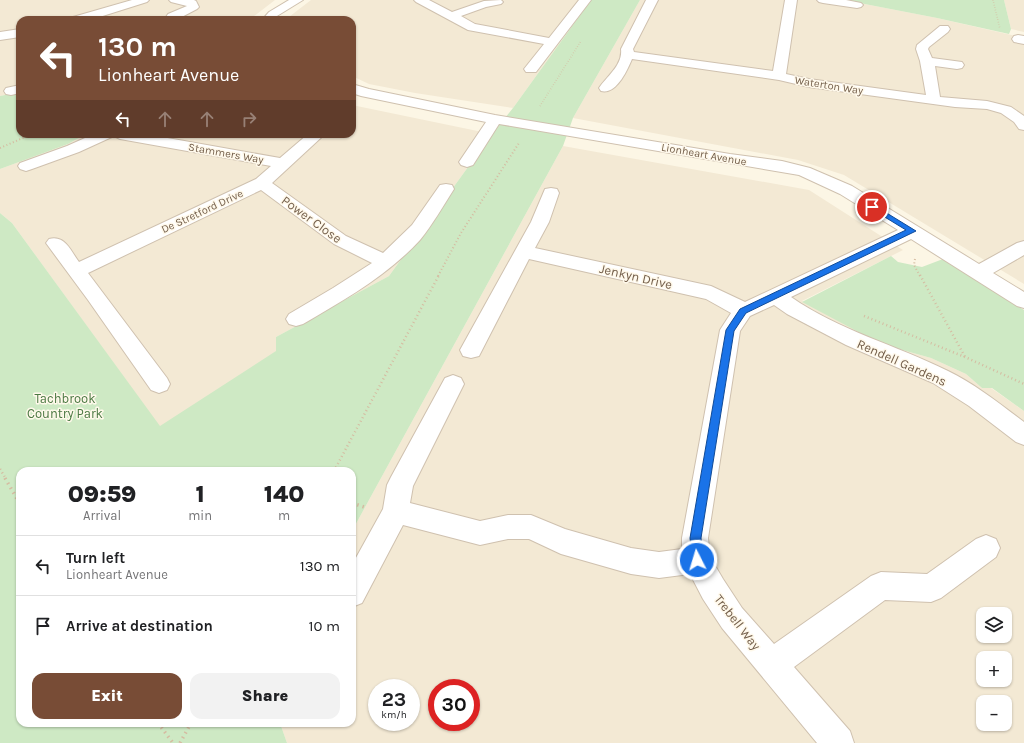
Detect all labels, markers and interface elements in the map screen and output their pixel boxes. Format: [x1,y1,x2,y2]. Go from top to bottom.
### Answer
text: 130 m [98,30,177,63]
icon: left [32,32,84,84]
text: Lionheart Avenue [98,64,239,86]
street label: Waterton Way [794,74,864,97]
icon: left [112,108,134,130]
icon: ahead [154,108,176,130]
icon: ahead [196,108,218,130]
icon: right [238,108,260,130]
street label: Stammers Way [187,140,265,167]
street label: Lionheart Avenue [660,141,748,168]
street label: De Stretford Drive [159,187,245,236]
pin [855,190,889,224]
street label: Power Close [279,193,345,246]
icon: arrive [861,196,883,218]
street label: Jenkyn Drive [598,261,674,292]
street label: Rendell Gardens [855,336,949,389]
park label: Tachbrook Country Park [27,391,103,421]
text: 09:59 [68,480,137,508]
text: 1 [196,480,205,508]
text: 140 [264,480,304,508]
text: Arrival [83,508,121,523]
text: min [188,508,212,523]
text: m [278,508,290,523]
position arrow [676,539,718,581]
text: Turn left [66,549,125,567]
icon: left [32,555,54,577]
text: 130 m [300,557,340,575]
text: Lionheart Avenue [66,567,168,582]
street label: Trebell Way [711,592,764,653]
map controls [976,607,1012,731]
button: layers [976,607,1012,643]
icon: arrive [32,615,54,637]
text: Arrive at destination [66,617,213,635]
text: 10 m [309,617,340,635]
button: + [976,651,1012,687]
button: Exit [32,673,182,719]
button: Share [190,673,340,719]
speed limit sign: 30 [428,679,480,731]
text: 23 [382,688,406,711]
button: − [976,695,1012,731]
text: km/h [381,709,407,721]

